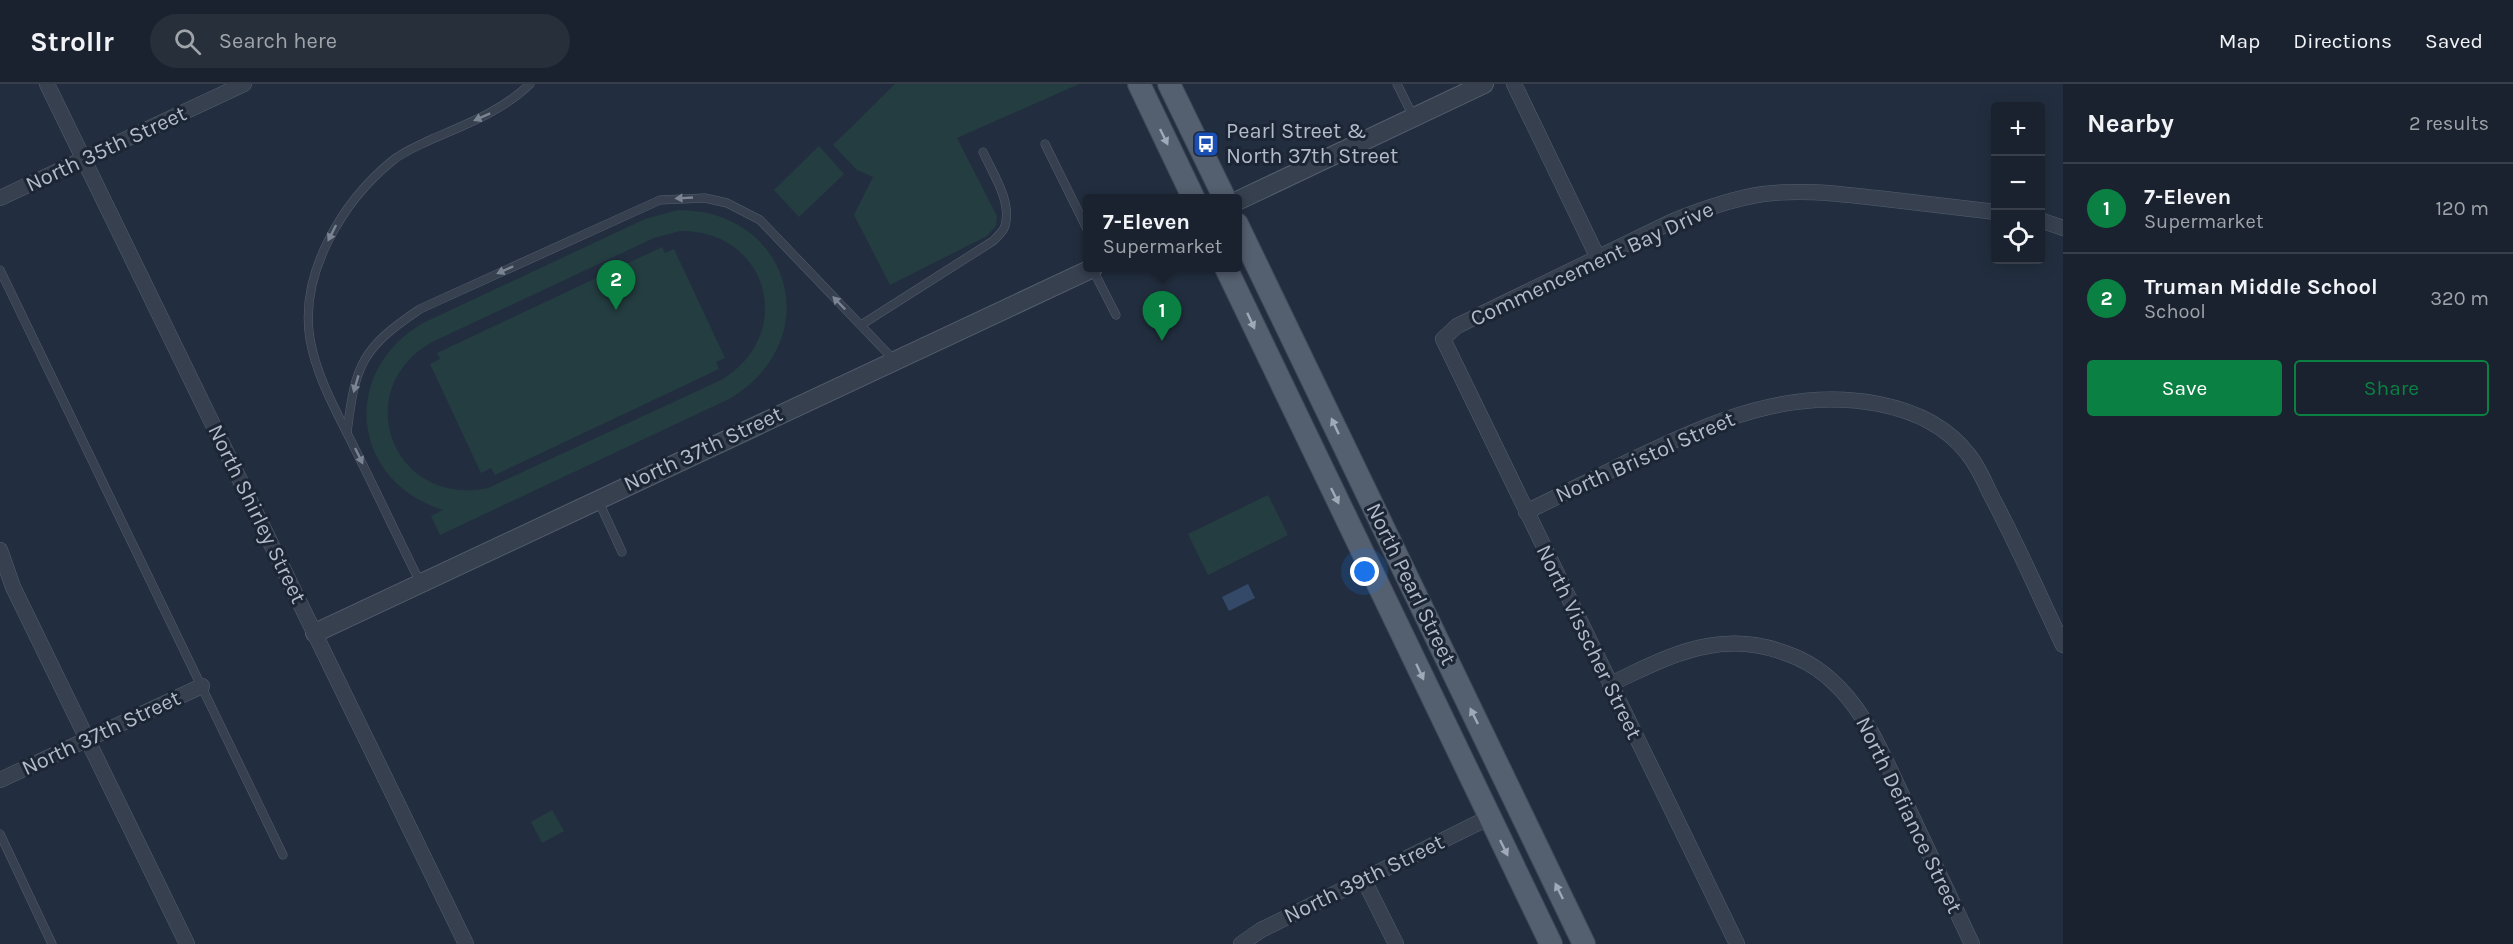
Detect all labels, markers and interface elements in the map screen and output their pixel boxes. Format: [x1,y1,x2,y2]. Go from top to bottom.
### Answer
search box [150,14,570,68]
text: Strollr [30,25,114,58]
icon: search [171,25,204,58]
text: Search here [219,28,337,54]
text: Map [2219,29,2260,53]
text: Directions [2293,29,2392,53]
text: Saved [2425,29,2483,53]
street label: North 35th Street [21,100,191,198]
map controls [1991,102,2045,264]
button: + [1991,102,2045,156]
text: Nearby [2087,108,2174,139]
one-way arrow [473,112,490,121]
text: 2 results [2409,112,2489,135]
place label: Pearl Street & North 37th Street [1226,118,1398,169]
one-way arrow [1160,128,1169,145]
bus stop icon: Pearl Street & North 37th Street [1191,129,1221,159]
button: − [1991,156,2045,210]
text: 7-Eleven [2144,184,2231,210]
one-way arrow [675,193,694,202]
popup [1083,194,1242,272]
street label: Commencement Bay Drive [1466,196,1718,332]
text: 1 [2103,197,2110,220]
text: 120 m [2435,197,2489,220]
text: 7-Eleven [1103,209,1190,235]
button: locate [1991,210,2045,264]
text: Supermarket [2144,210,2263,233]
one-way arrow [327,225,337,242]
text: Supermarket [1103,235,1222,258]
pin: 2 [596,260,636,310]
one-way arrow [496,266,513,275]
text: Truman Middle School [2144,274,2378,300]
text: 2 [2100,287,2113,310]
text: 320 m [2430,287,2489,310]
pin: 1 [1142,292,1182,341]
one-way arrow [832,295,846,310]
text: School [2144,300,2206,323]
one-way arrow [1246,312,1255,329]
button: Save [2087,360,2282,416]
button: Share [2294,360,2489,416]
one-way arrow [350,374,360,393]
street label: North 37th Street [619,401,787,497]
street label: North Bristol Street [1551,406,1739,508]
one-way arrow [1331,418,1340,435]
street label: North Shirley Street [202,420,312,608]
one-way arrow [354,448,363,465]
one-way arrow [1331,488,1340,505]
street label: North Pearl Street [1360,499,1462,669]
street label: North Visscher Street [1531,540,1647,744]
your location [1350,557,1379,586]
one-way arrow [1416,663,1425,680]
street label: North 37th Street [17,685,185,781]
one-way arrow [1470,707,1479,724]
street label: North Defiance Street [1850,713,1968,917]
street label: North 39th Street [1280,829,1448,929]
one-way arrow [1500,839,1509,856]
one-way arrow [1554,883,1564,900]

